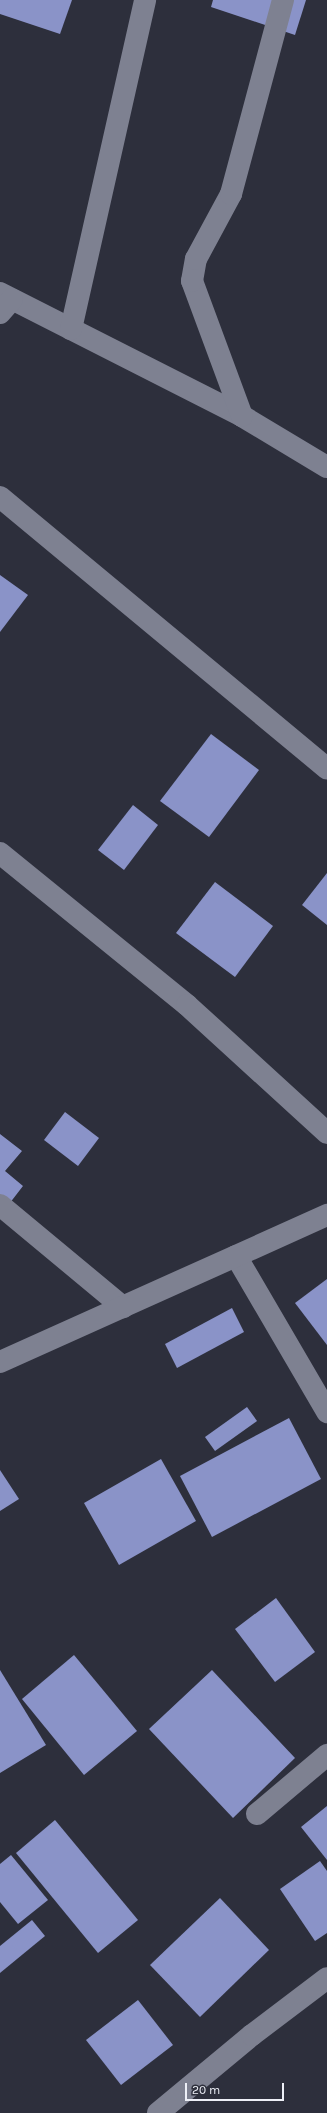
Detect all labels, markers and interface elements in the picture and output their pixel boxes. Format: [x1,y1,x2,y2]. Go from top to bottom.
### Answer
scale bar [187,2075,286,2101]
text: 20 m [192,2083,220,2097]

